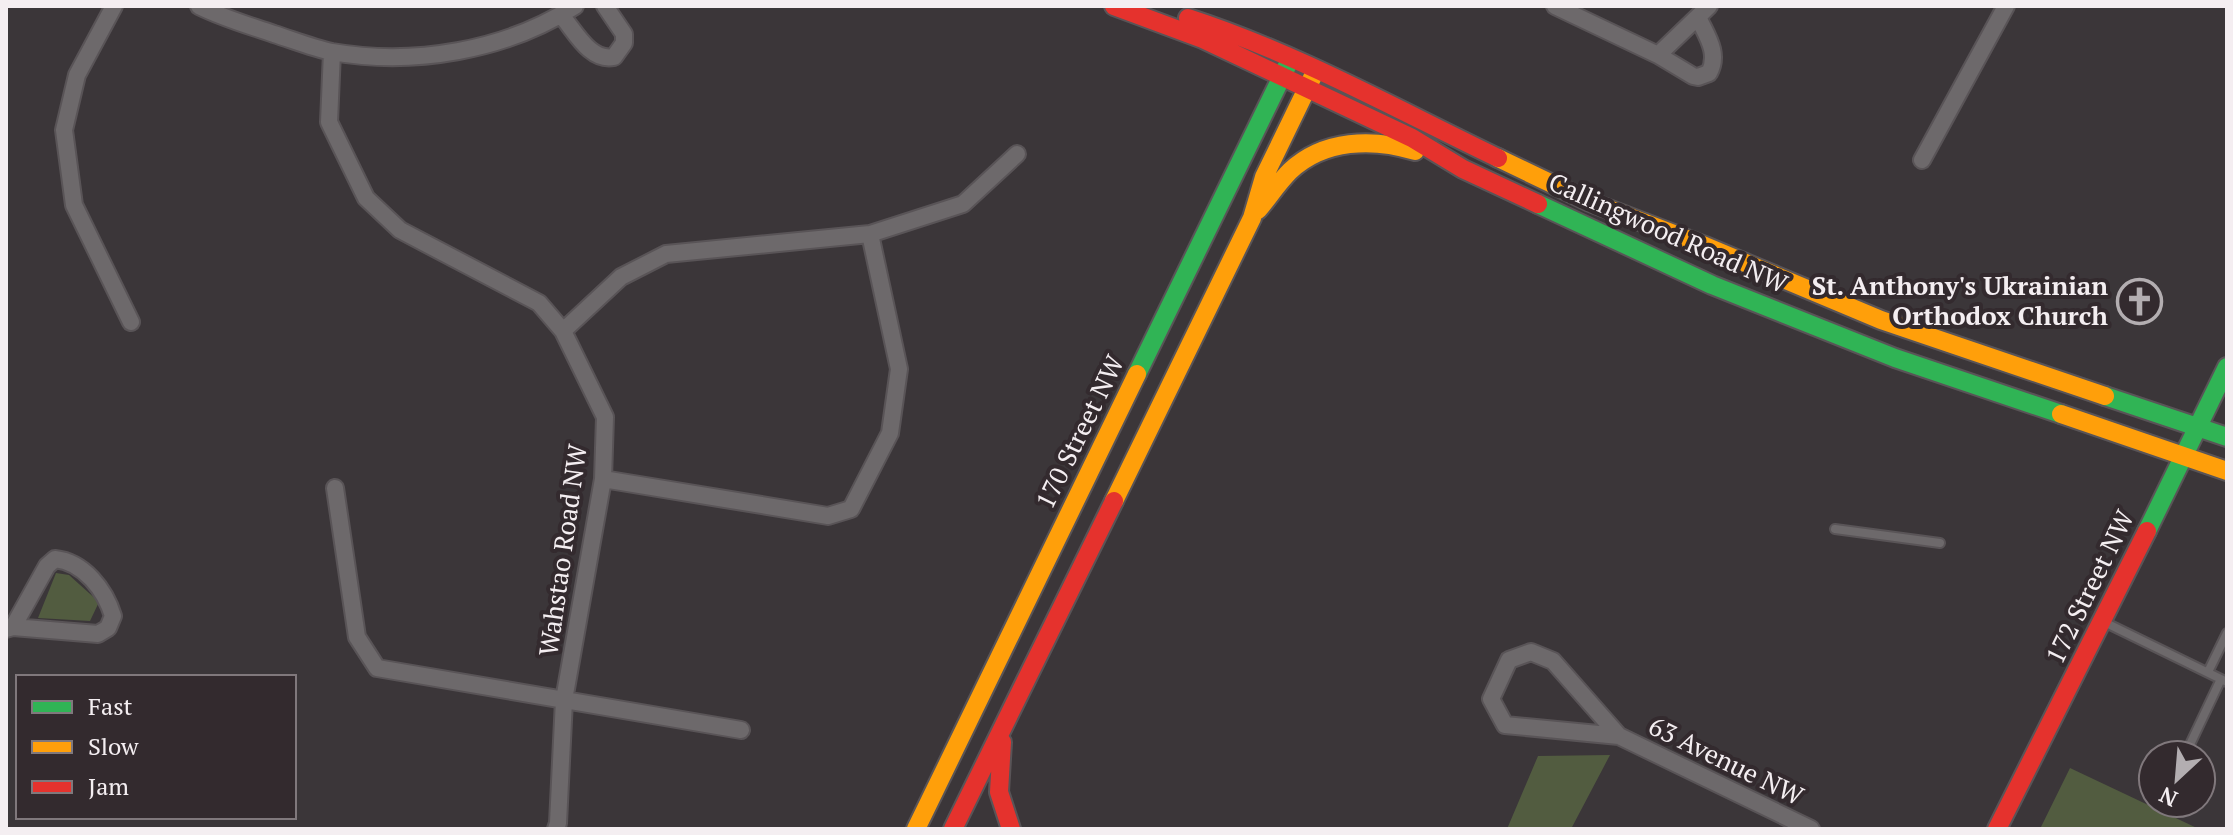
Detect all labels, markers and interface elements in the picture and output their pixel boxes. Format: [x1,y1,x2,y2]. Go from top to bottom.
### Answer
street label: Callingwood Road NW [1544,164,1794,300]
place label: St. Anthony's Ukrainian Orthodox Church [1812,268,2108,332]
church icon: St. Anthony's Ukrainian Orthodox Church [2115,277,2163,325]
street label: 170 Street NW [1027,348,1131,514]
street label: Wahstao Road NW [530,441,594,658]
street label: 172 Street NW [2037,503,2141,669]
legend [16,675,296,819]
text: Fast [88,690,133,722]
street label: 63 Avenue NW [1643,708,1810,813]
text: Slow [88,730,139,762]
north arrow [2137,739,2217,819]
text: Jam [88,770,129,802]
text: N [2154,781,2182,814]

